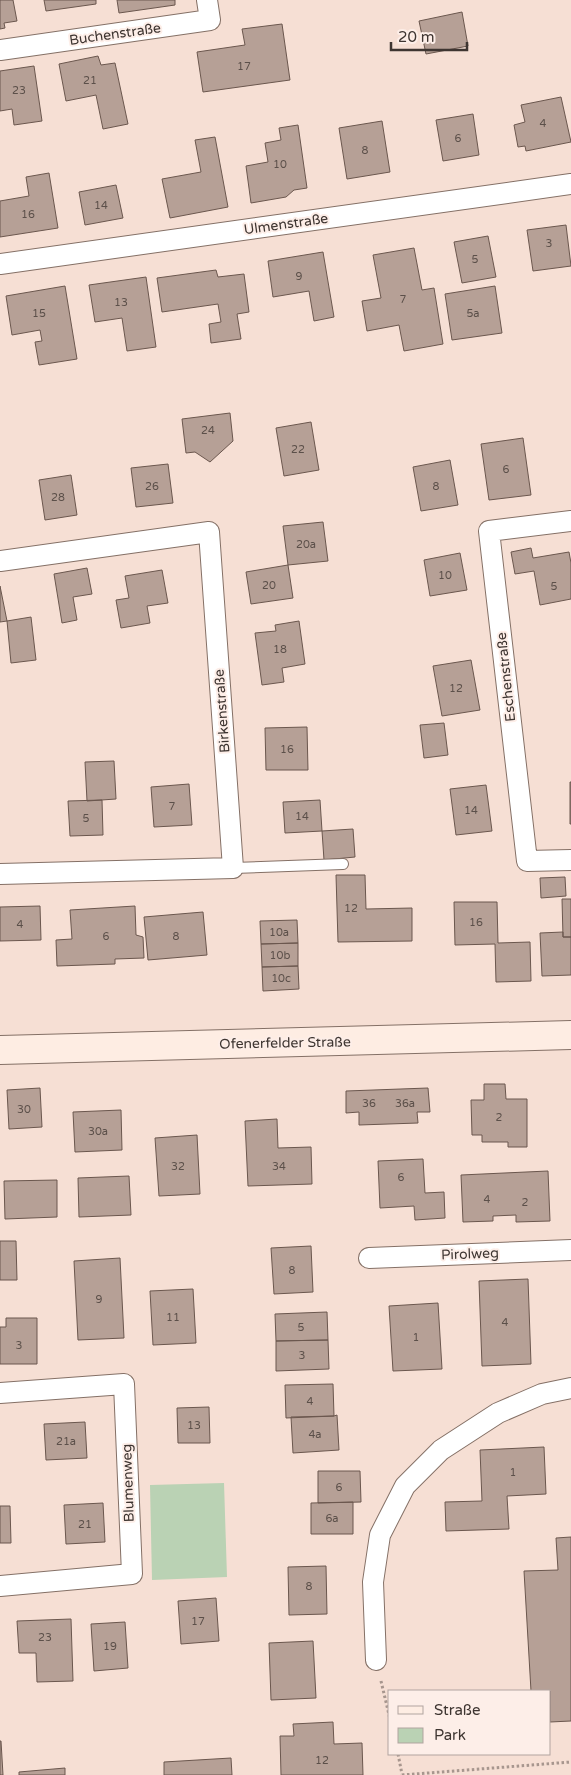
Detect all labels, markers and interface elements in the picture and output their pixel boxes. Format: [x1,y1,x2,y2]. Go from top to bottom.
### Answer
street label: Buchenstraße [68,19,162,49]
scale bar [391,20,467,52]
text: 20 m [398,28,435,46]
house number: 17 [237,60,251,73]
house number: 21 [83,74,97,87]
house number: 23 [12,84,26,97]
house number: 4 [540,117,547,130]
house number: 6 [455,132,462,145]
house number: 8 [362,144,369,157]
house number: 10 [273,158,287,171]
house number: 14 [94,199,108,212]
house number: 16 [21,208,35,221]
street label: Ulmenstraße [243,210,329,238]
house number: 3 [546,237,553,250]
house number: 5 [472,253,479,266]
house number: 9 [296,270,303,283]
house number: 7 [400,293,407,306]
house number: 13 [114,296,128,309]
house number: 15 [32,307,46,320]
house number: 5a [466,307,480,320]
house number: 24 [201,424,215,437]
house number: 22 [291,443,305,456]
house number: 6 [503,463,510,476]
house number: 26 [145,480,159,493]
house number: 8 [433,480,440,493]
house number: 28 [51,491,65,504]
house number: 20a [296,538,316,551]
house number: 10 [438,569,452,582]
house number: 20 [262,579,276,592]
house number: 5 [551,580,558,593]
street label: Eschenstraße [493,631,519,722]
house number: 18 [273,643,287,656]
street label: Birkenstraße [211,668,233,754]
house number: 12 [449,682,463,695]
house number: 16 [280,743,294,756]
house number: 7 [169,800,176,813]
house number: 14 [464,804,478,817]
house number: 14 [295,810,309,823]
house number: 5 [83,812,90,825]
house number: 12 [344,902,358,915]
house number: 16 [469,916,483,929]
house number: 4 [17,918,24,931]
house number: 10a [269,926,289,939]
house number: 6 [103,930,110,943]
house number: 8 [173,930,180,943]
house number: 10b [270,949,290,962]
house number: 10c [271,972,291,985]
street label: Ofenerfelder Straße [219,1033,351,1053]
house number: 36 [362,1097,376,1110]
house number: 36a [395,1097,415,1110]
house number: 30 [17,1103,31,1116]
house number: 2 [496,1111,503,1124]
house number: 30a [88,1125,108,1138]
house number: 32 [171,1160,185,1173]
house number: 34 [272,1160,286,1173]
house number: 6 [398,1171,405,1184]
house number: 4 [484,1193,491,1206]
house number: 2 [522,1196,529,1209]
street label: Pirolweg [441,1244,499,1264]
house number: 8 [289,1264,296,1277]
house number: 9 [96,1293,103,1306]
house number: 11 [166,1311,180,1324]
house number: 4 [502,1316,509,1329]
house number: 5 [298,1321,305,1334]
house number: 1 [413,1331,419,1344]
house number: 3 [16,1339,23,1352]
house number: 3 [299,1349,306,1362]
house number: 4 [307,1395,314,1408]
house number: 13 [187,1419,201,1432]
house number: 4a [308,1428,322,1441]
house number: 21a [56,1435,76,1448]
street label: Blumenweg [118,1443,138,1523]
house number: 1 [510,1466,516,1479]
house number: 6 [336,1481,343,1494]
house number: 6a [325,1512,339,1525]
house number: 21 [78,1518,92,1531]
house number: 8 [306,1580,313,1593]
house number: 17 [191,1615,205,1628]
house number: 23 [38,1631,52,1644]
house number: 19 [103,1640,117,1653]
legend [388,1690,551,1755]
text: Straße [434,1701,480,1719]
text: Park [434,1726,466,1744]
house number: 12 [315,1754,329,1767]

